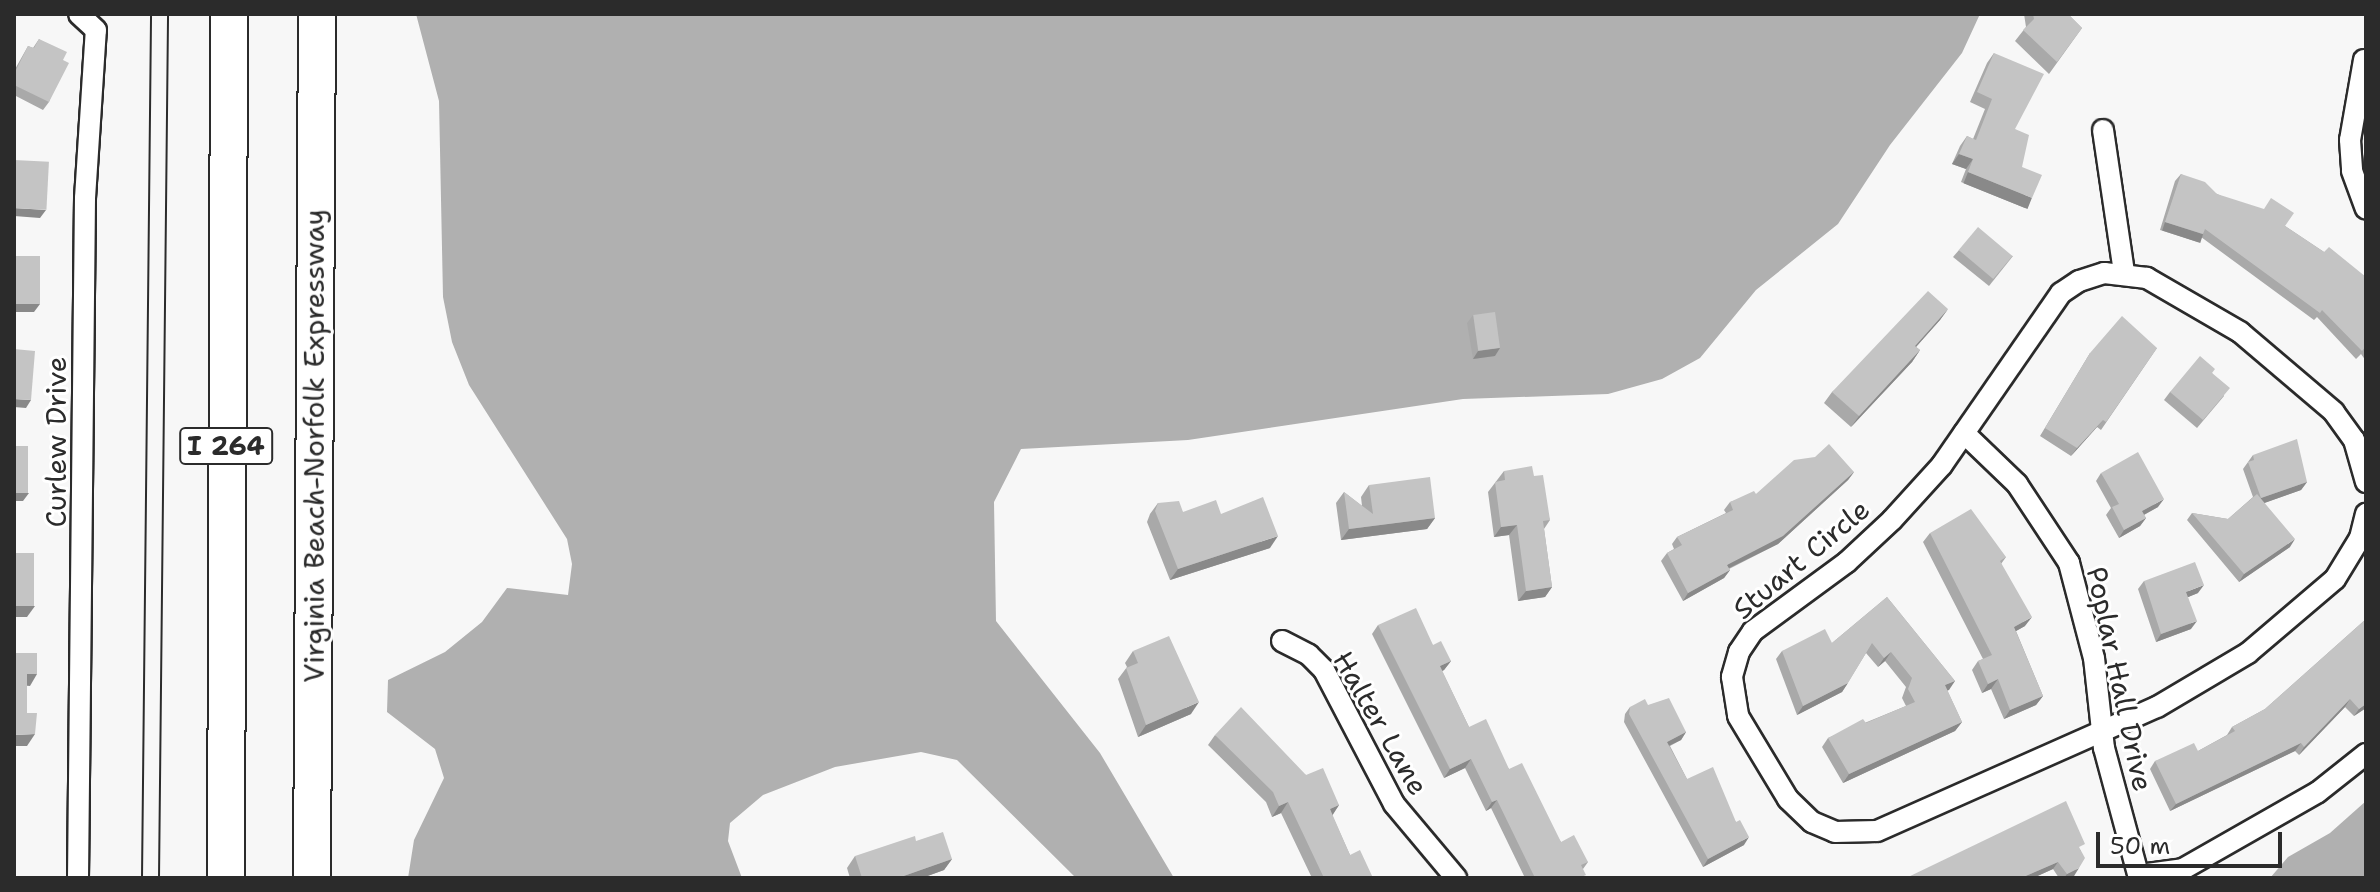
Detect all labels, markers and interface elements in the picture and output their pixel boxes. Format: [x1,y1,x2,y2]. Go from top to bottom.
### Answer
street label: Virginia Beach-Norfolk Expressway [297,209,331,683]
street label: Curlew Drive [39,356,73,528]
road number: I 264 [178,424,274,468]
street label: Stuart Circle [1726,492,1876,626]
street label: Poplar Hall Drive [2080,564,2160,794]
street label: Halter Lane [1326,645,1436,801]
scale bar [2100,816,2286,866]
text: 50 m [2110,830,2170,862]

